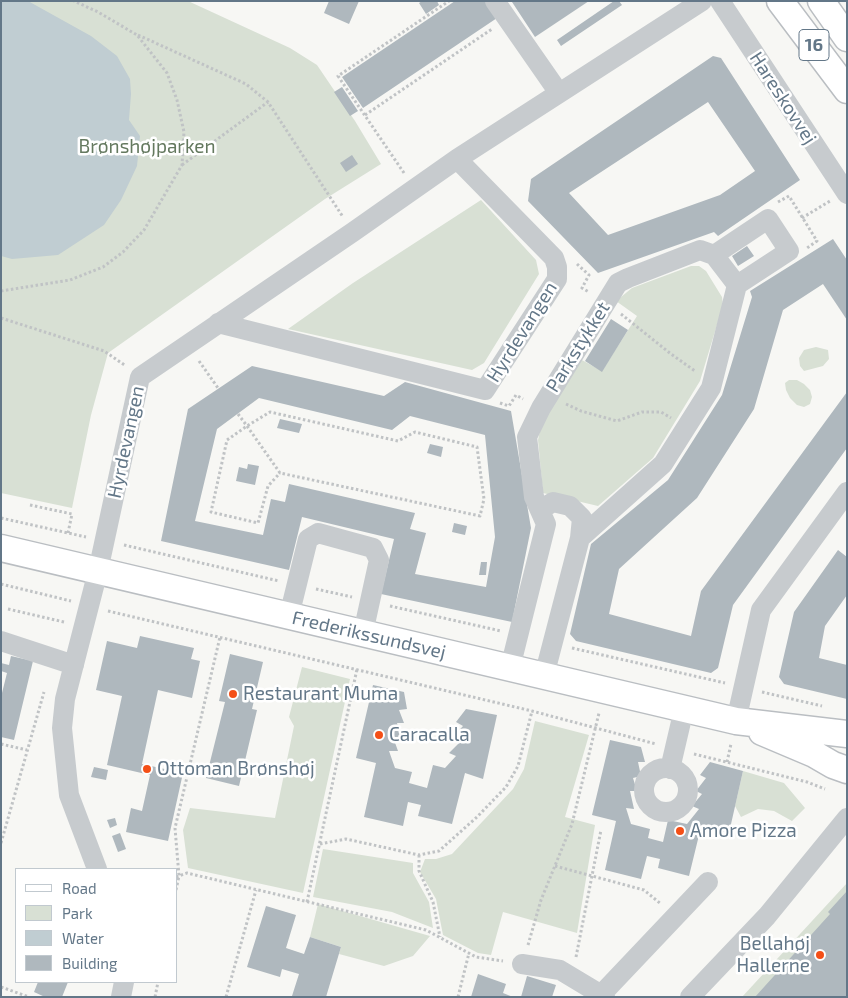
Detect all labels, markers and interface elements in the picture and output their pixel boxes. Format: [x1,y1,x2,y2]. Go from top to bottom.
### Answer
road number: 16 [799,30,829,60]
street label: Hareskovvej [745,48,821,148]
park label: Brønshøjparken [78,136,216,158]
street label: Hyrdevangen [482,277,562,387]
street label: Parkstykket [541,298,615,396]
street label: Hyrdevangen [103,384,149,500]
street label: Frederikssundsvej [290,606,448,664]
place label: Restaurant Muma [243,683,398,705]
marker: Restaurant Muma [227,688,239,700]
place label: Caracalla [389,724,470,746]
marker: Caracalla [373,729,385,741]
place label: Ottoman Brønshøj [157,758,315,780]
marker: Ottoman Brønshøj [141,763,153,775]
place label: Amore Pizza [690,820,797,842]
marker: Amore Pizza [674,825,686,837]
legend [15,868,178,983]
text: Road [62,879,97,897]
text: Park [62,904,93,922]
text: Water [62,929,104,947]
place label: Bellahøj Hallerne [737,933,810,977]
marker: Bellahøj Hallerne [814,949,826,961]
text: Building [62,954,117,972]

